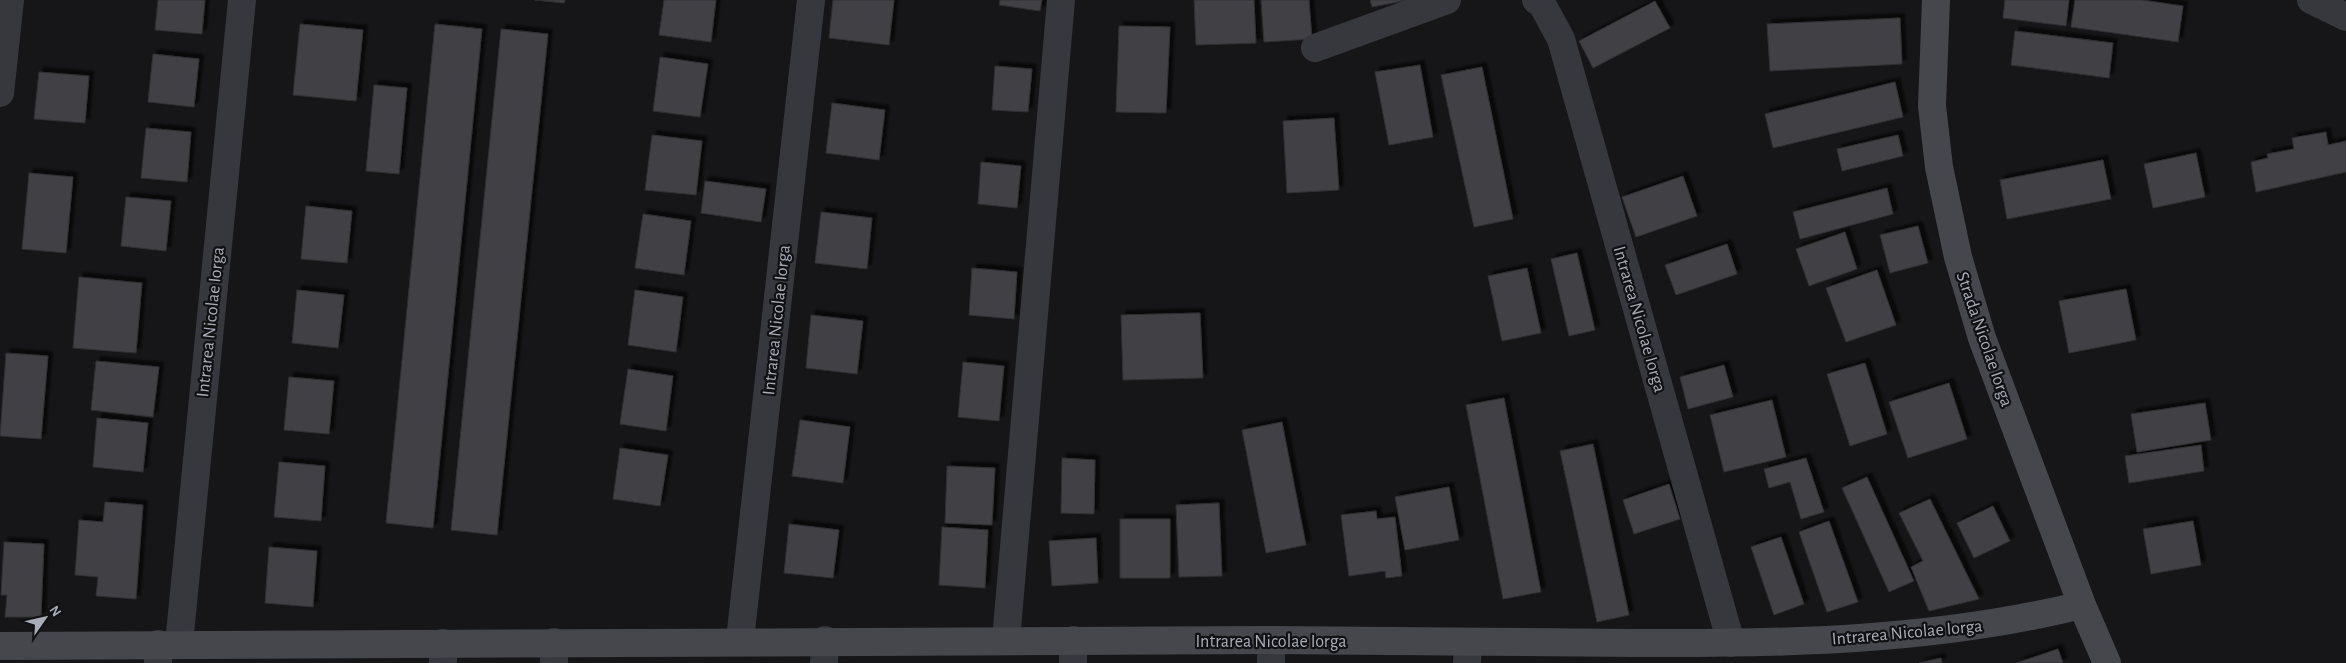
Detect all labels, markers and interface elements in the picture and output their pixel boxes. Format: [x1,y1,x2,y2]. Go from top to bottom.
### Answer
street label: Intrarea Nicolae Iorga [760,244,794,396]
street label: Intrarea Nicolae Iorga [1610,244,1669,394]
street label: Intrarea Nicolae Iorga [194,246,228,398]
street label: Strada Nicolae Iorga [1953,270,2016,409]
north arrow [20,593,70,643]
text: N [46,603,63,619]
street label: Intrarea Nicolae Iorga [1831,617,1983,649]
street label: Intrarea Nicolae Iorga [1195,633,1347,651]

